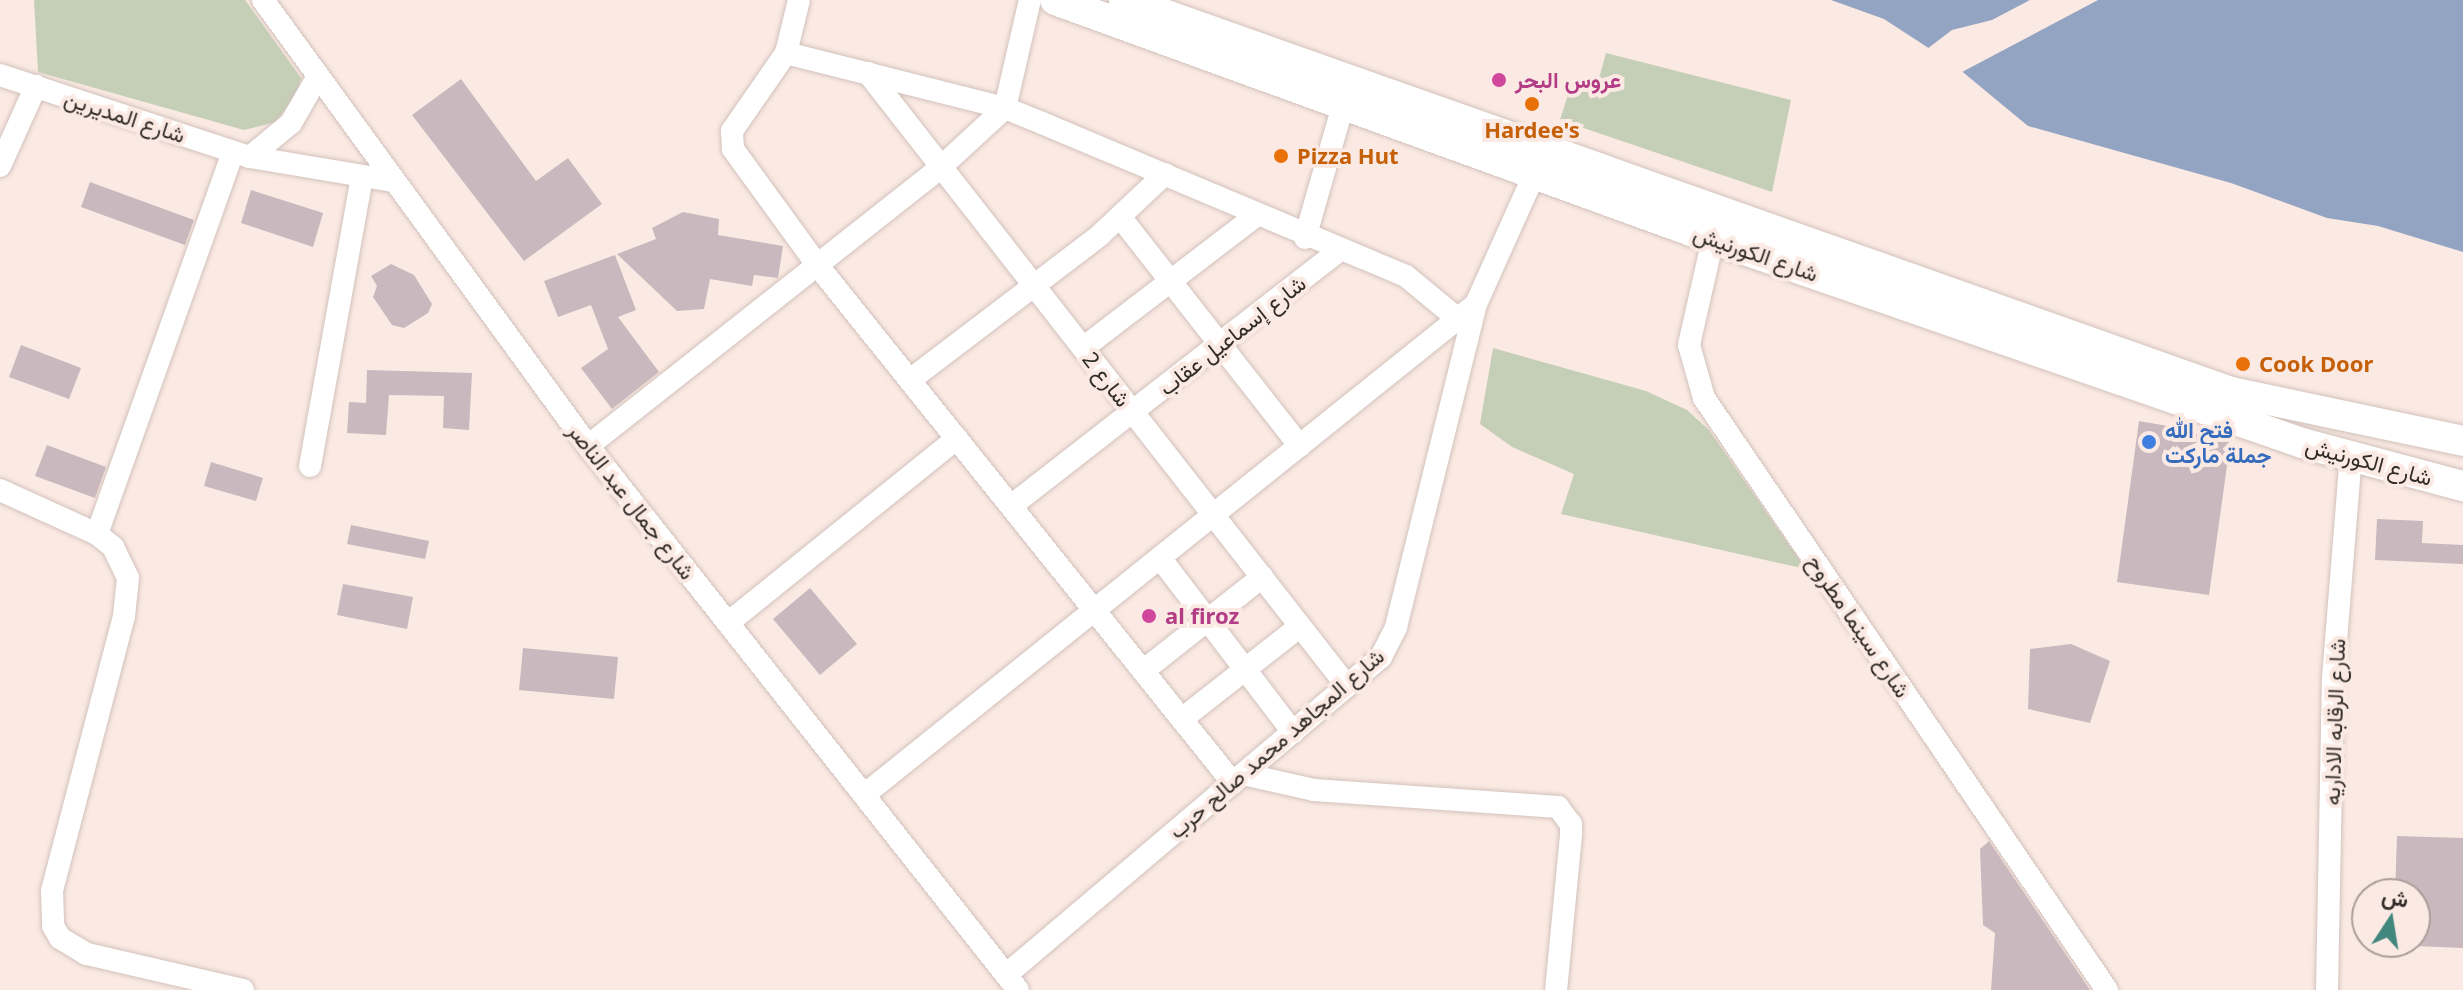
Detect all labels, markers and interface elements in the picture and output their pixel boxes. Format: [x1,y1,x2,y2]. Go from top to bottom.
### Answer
place label: عروس البحر [1515,67,1621,93]
marker: عروس البحر [1490,71,1508,89]
street label: شارع المديرين [61,84,189,148]
marker: Hardee's [1523,95,1541,113]
place label: Hardee's [1484,117,1580,143]
place label: Pizza Hut [1297,143,1399,169]
marker: Pizza Hut [1272,147,1290,165]
street label: شارع الكورنيش [1690,219,1822,287]
street label: شارع إسماعيل عقاب [1153,270,1311,400]
street label: شارع 2 [1077,346,1137,412]
place label: Cook Door [2259,351,2373,377]
marker: Cook Door [2234,355,2252,373]
place label: فتح الله جملة ماركت [2165,416,2272,468]
street label: شارع جمال عبد الناصر [563,418,701,584]
street label: شارع الكورنيش [2303,431,2435,491]
marker: فتح الله جملة ماركت [2140,433,2158,451]
street label: شارع سينما مطروح [1802,550,1916,702]
place label: al firoz [1165,603,1239,629]
marker: al firoz [1140,607,1158,625]
street label: شارع الرقابه الاداريه [2318,638,2350,806]
street label: شارع المجاهد محمد صالح حرب [1163,642,1389,844]
north arrow [2351,878,2431,958]
text: ش [2380,879,2412,914]

